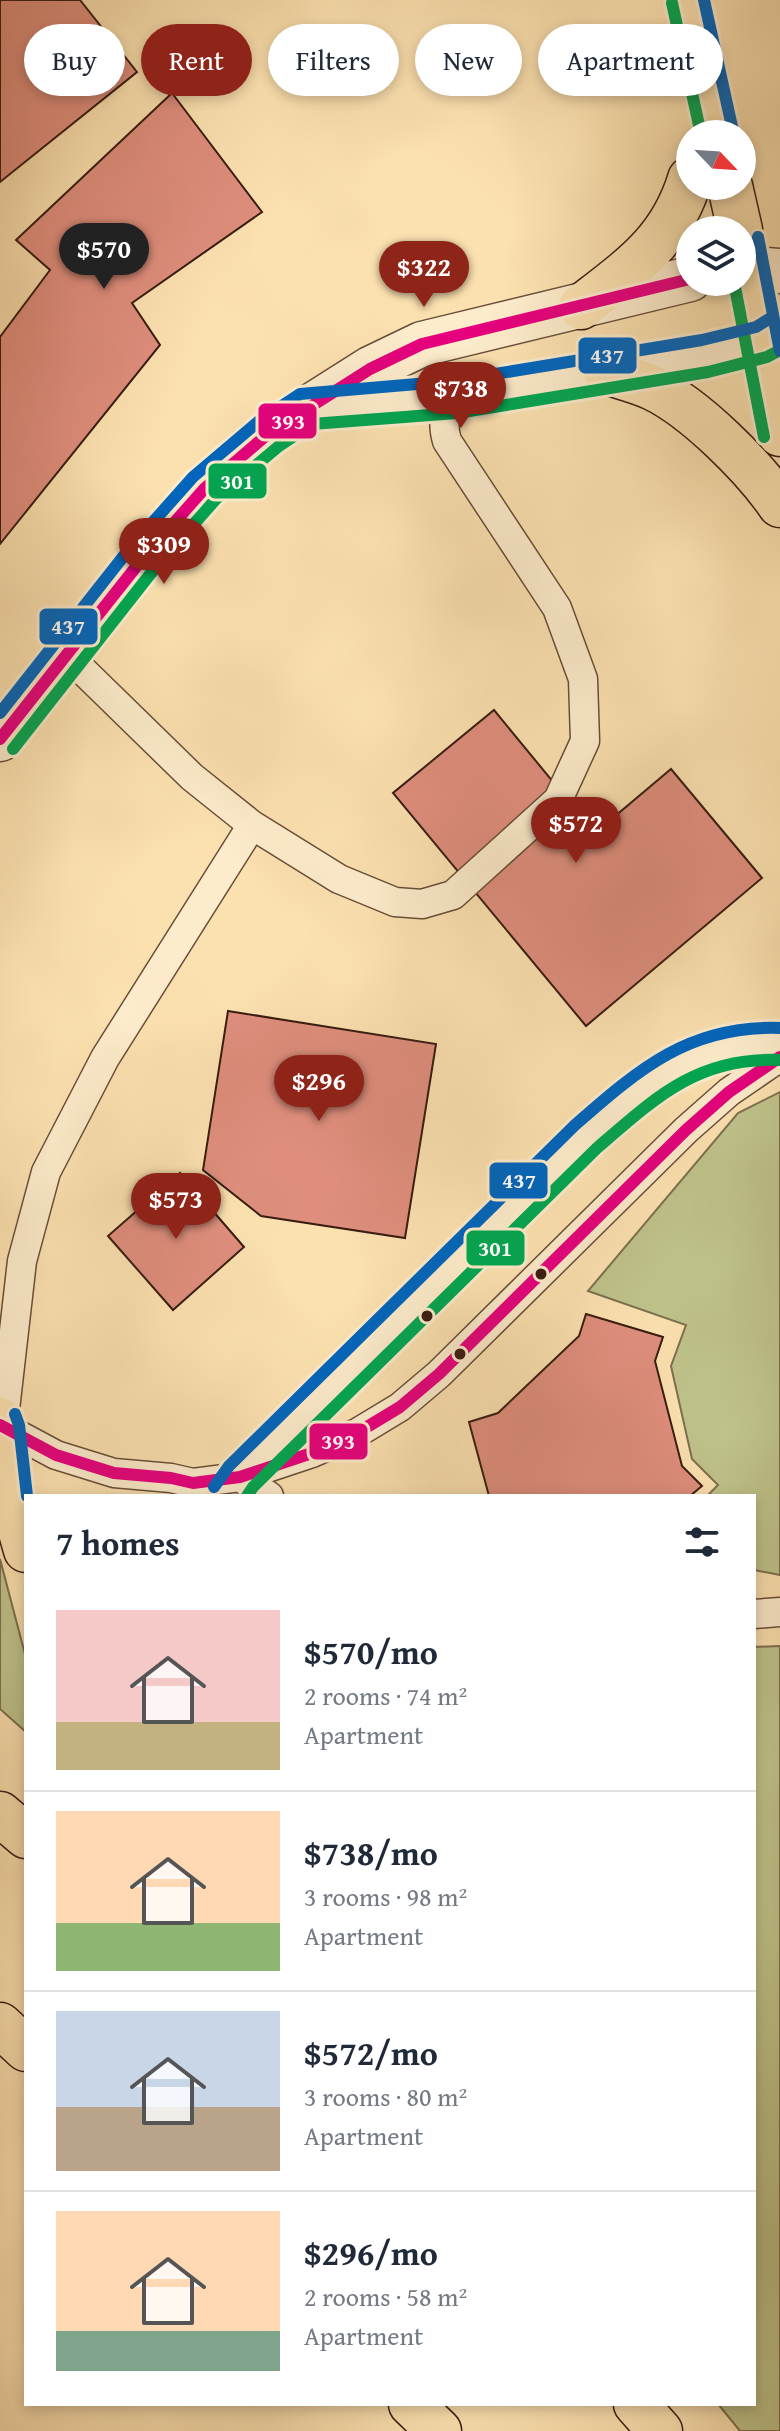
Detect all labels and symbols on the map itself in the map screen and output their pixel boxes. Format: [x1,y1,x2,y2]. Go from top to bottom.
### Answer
north arrow [676,120,756,200]
pin: $570 [57,223,151,291]
pin: $322 [377,241,471,309]
line badge: 437 [577,336,638,375]
text: 437 [590,339,624,371]
pin: $738 [414,362,508,430]
line badge: 393 [257,402,318,440]
text: 393 [271,405,305,437]
line badge: 301 [207,462,268,500]
text: 301 [220,465,254,497]
pin: $309 [117,518,211,586]
line badge: 437 [38,607,99,646]
text: 437 [51,610,85,642]
pin: $572 [529,797,623,865]
pin: $296 [272,1055,366,1123]
line badge: 437 [488,1161,549,1200]
text: 437 [502,1164,536,1196]
pin: $573 [129,1173,223,1241]
line badge: 301 [465,1229,526,1267]
text: 301 [478,1232,512,1264]
unlabelled marker [533,1266,549,1282]
unlabelled marker [419,1308,435,1324]
unlabelled marker [452,1346,468,1362]
line badge: 393 [308,1422,369,1461]
text: 393 [321,1425,355,1457]

